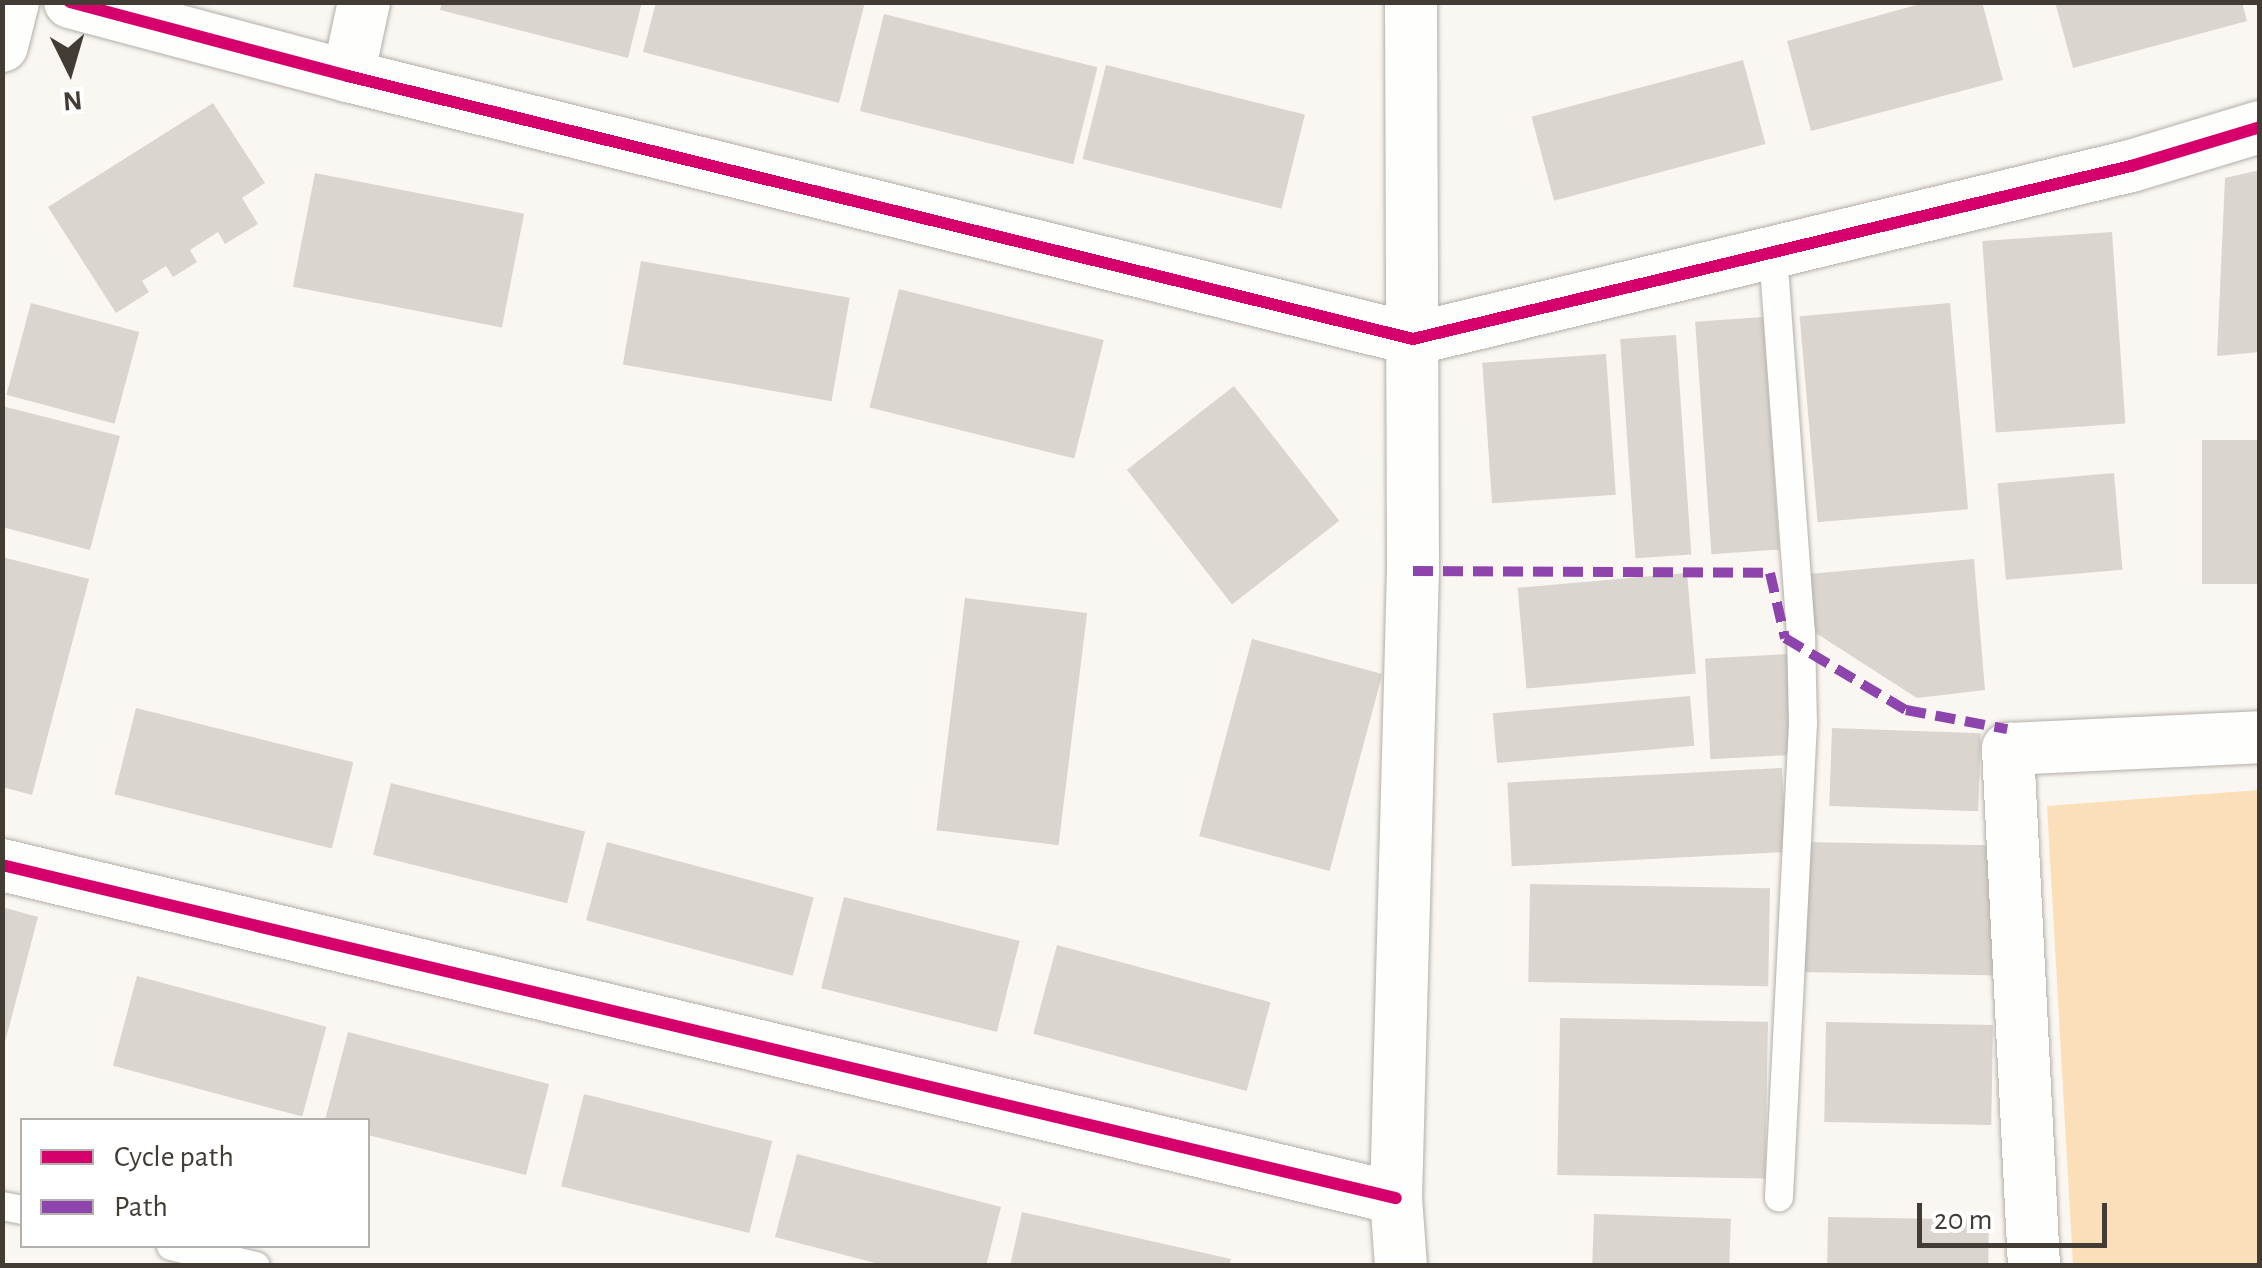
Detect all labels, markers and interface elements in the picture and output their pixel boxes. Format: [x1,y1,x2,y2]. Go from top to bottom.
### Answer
north arrow [20,20,120,120]
text: N [62,85,84,115]
legend [20,1118,370,1248]
text: Cycle path [114,1142,234,1172]
scale bar [1922,1183,2112,1245]
text: Path [114,1192,168,1222]
text: 20 m [1934,1205,1992,1235]

